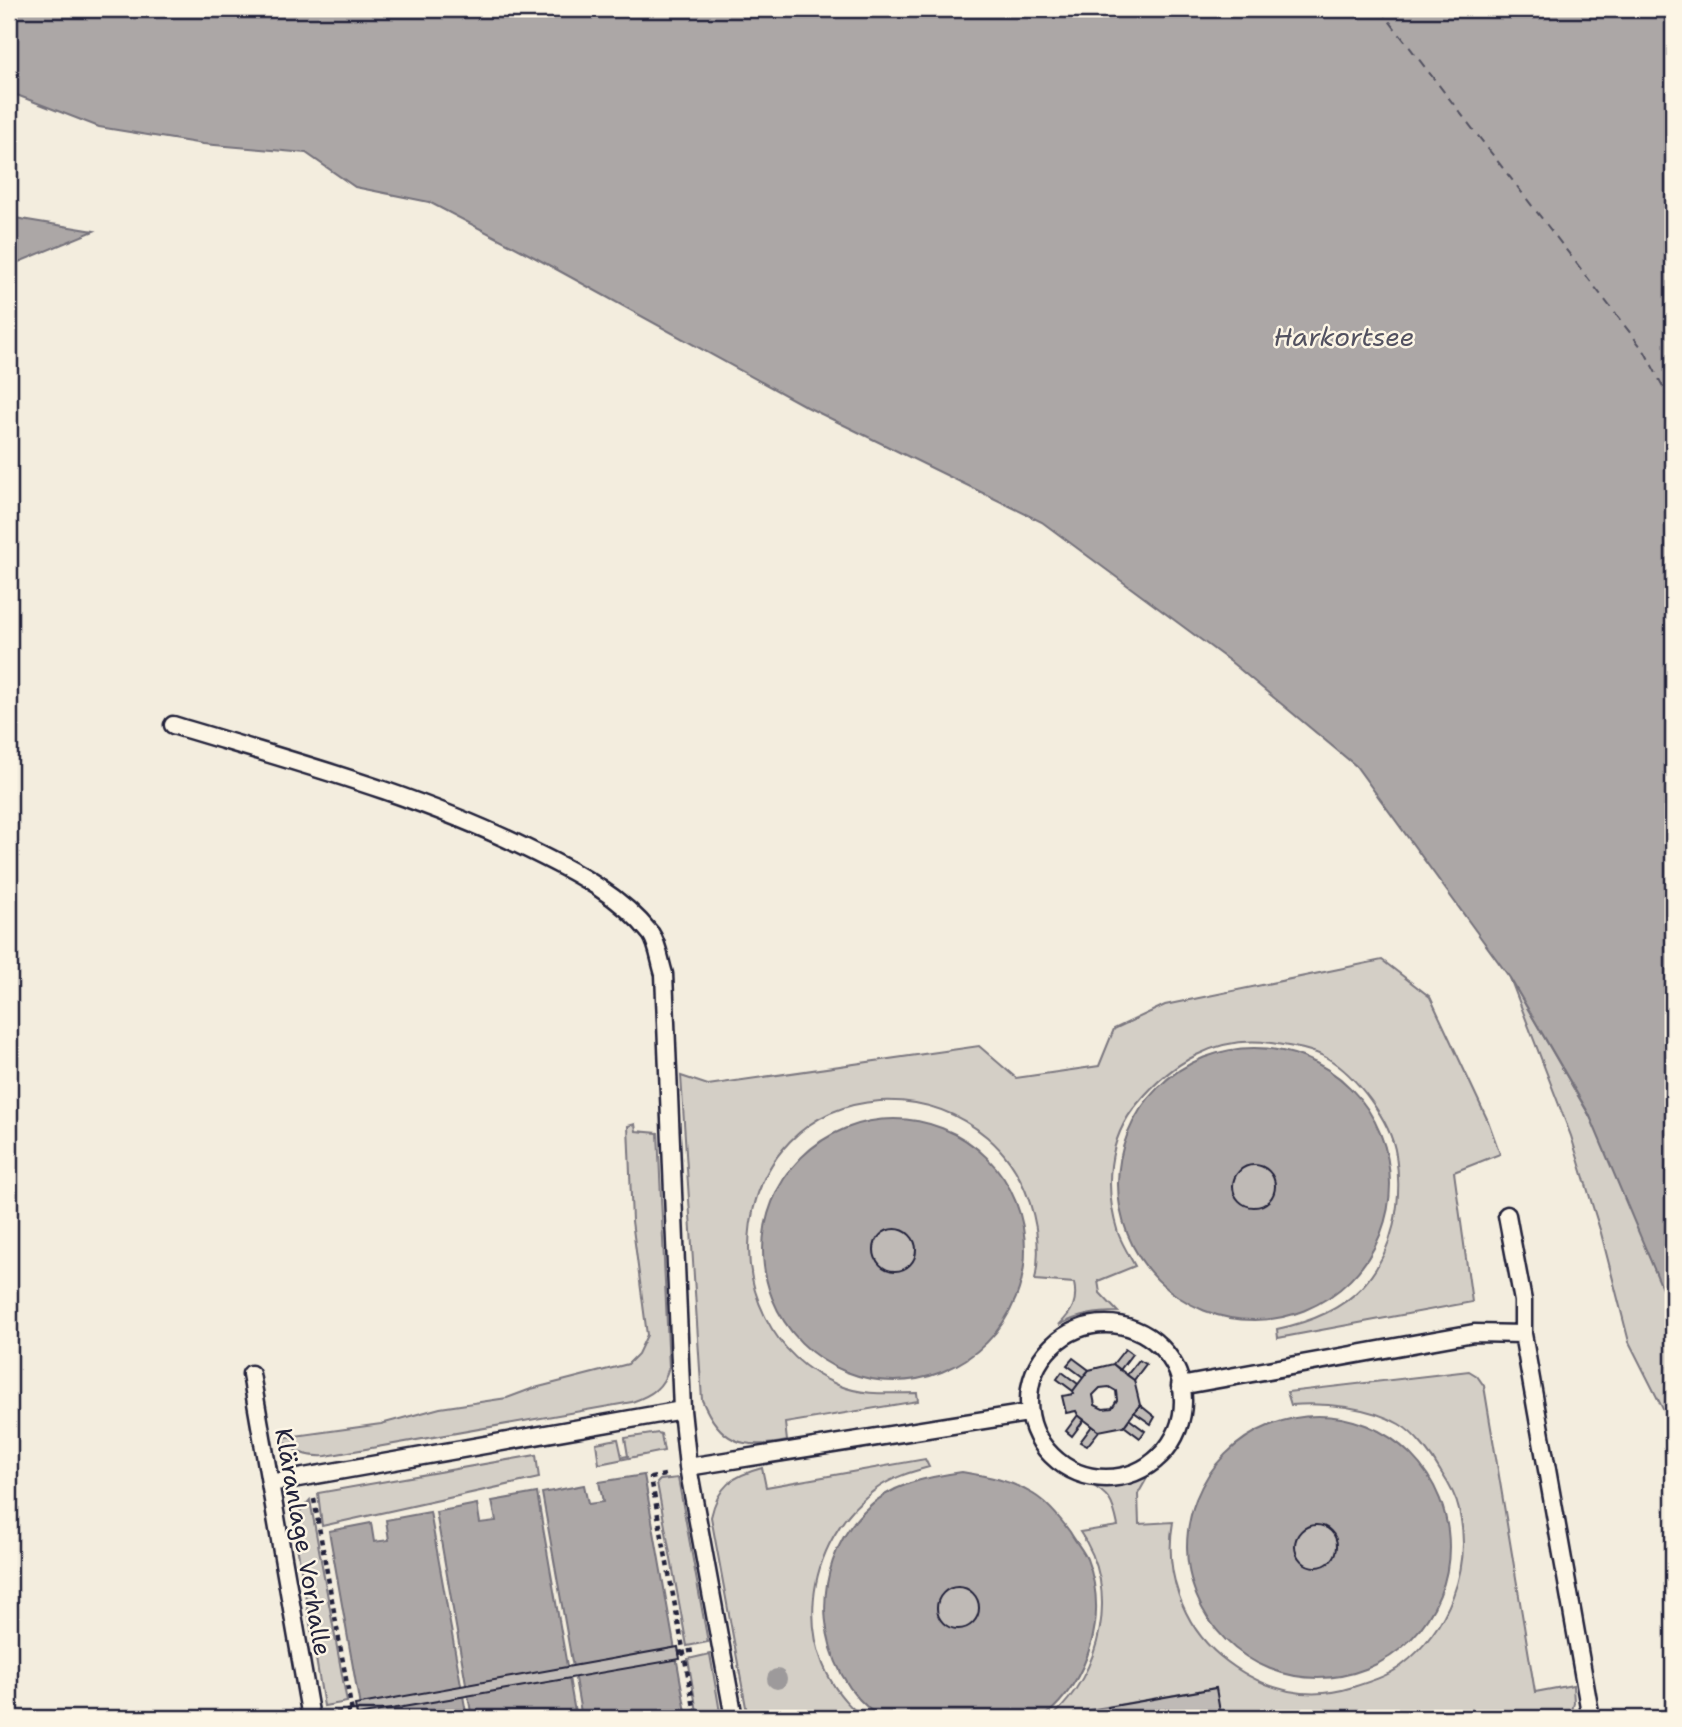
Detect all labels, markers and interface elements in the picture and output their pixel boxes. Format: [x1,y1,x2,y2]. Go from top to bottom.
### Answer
water label: Harkortsee [1274,319,1414,354]
street label: Kläranlage Vorhalle [267,1426,339,1658]

